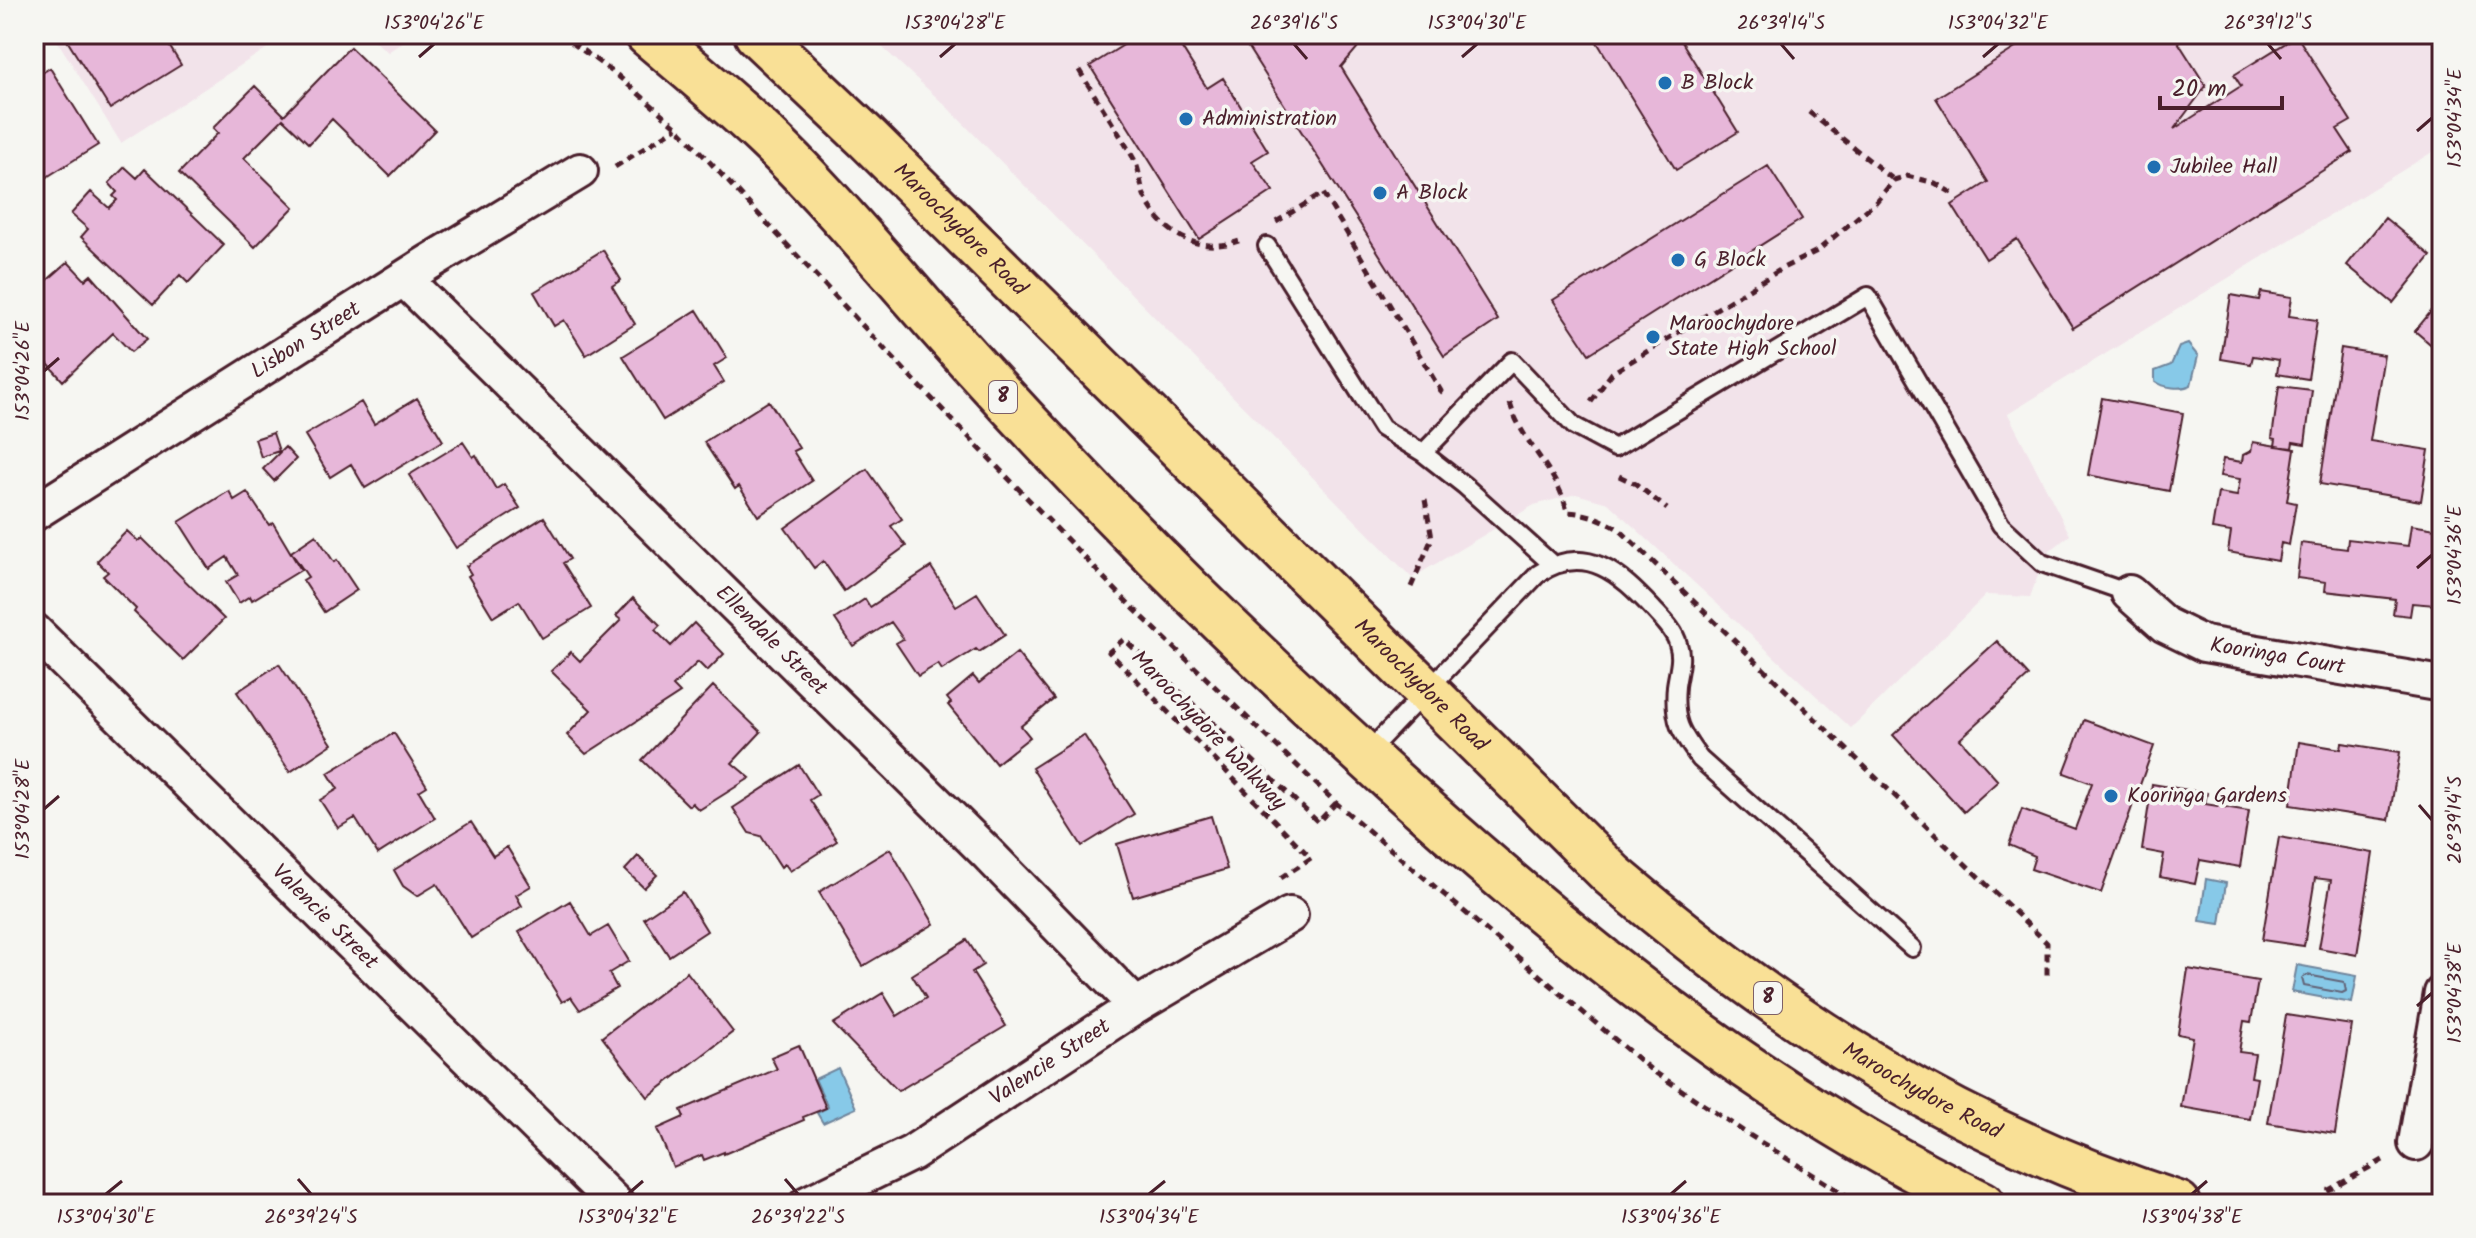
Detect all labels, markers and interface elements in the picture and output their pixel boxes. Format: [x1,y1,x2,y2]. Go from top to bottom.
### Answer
text: 153°04'26"E [384,8,485,40]
text: 153°04'28"E [904,8,1007,40]
text: 26°39'16"S [1250,8,1338,40]
text: 153°04'30"E [1428,8,1528,40]
text: 26°39'14"S [1737,8,1825,40]
text: 153°04'32"E [1948,8,2050,40]
text: 26°39'12"S [2224,8,2313,40]
scale bar [2160,60,2282,110]
place label: B Block [1681,66,1754,101]
text: 153°04'34"E [2440,67,2472,168]
text: 20 m [2172,70,2227,109]
marker: B Block [1656,74,1674,92]
place label: Administration [1202,102,1337,137]
marker: Administration [1177,110,1195,128]
place label: Jubilee Hall [2170,150,2278,185]
street label: Maroochydore Road [884,155,1036,306]
marker: Jubilee Hall [2145,158,2163,176]
place label: A Block [1396,176,1468,211]
marker: A Block [1371,184,1389,202]
place label: G Block [1694,243,1766,278]
marker: G Block [1669,251,1687,269]
street label: Lisbon Street [244,292,368,389]
place label: Maroochydore State High School [1669,307,1837,367]
text: 153°04'26"E [8,320,40,421]
marker: Maroochydore State High School [1644,328,1662,346]
road number: 8 [989,381,1017,413]
text: 153°04'36"E [2440,504,2472,605]
street label: Ellendale Street [707,577,836,705]
street label: Maroochydore Road [1345,611,1497,761]
street label: Kooringa Court [2207,628,2348,685]
street label: Maroochydore Walkway [1122,642,1295,820]
text: 153°04'28"E [8,757,40,860]
text: 26°39'14"S [2440,776,2472,864]
place label: Kooringa Gardens [2127,779,2287,814]
marker: Kooringa Gardens [2102,787,2120,805]
street label: Valencie Street [263,856,387,979]
text: 153°04'38"E [2440,941,2472,1043]
road number: 8 [1754,982,1782,1014]
street label: Valencie Street [983,1009,1118,1115]
street label: Maroochydore Road [1835,1033,2008,1150]
text: 153°04'30"E [57,1202,157,1234]
text: 26°39'24"S [264,1202,358,1234]
text: 153°04'32"E [578,1202,680,1234]
text: 26°39'22"S [751,1202,845,1234]
text: 153°04'34"E [1099,1202,1200,1234]
text: 153°04'36"E [1621,1202,1722,1234]
text: 153°04'38"E [2142,1202,2244,1234]

